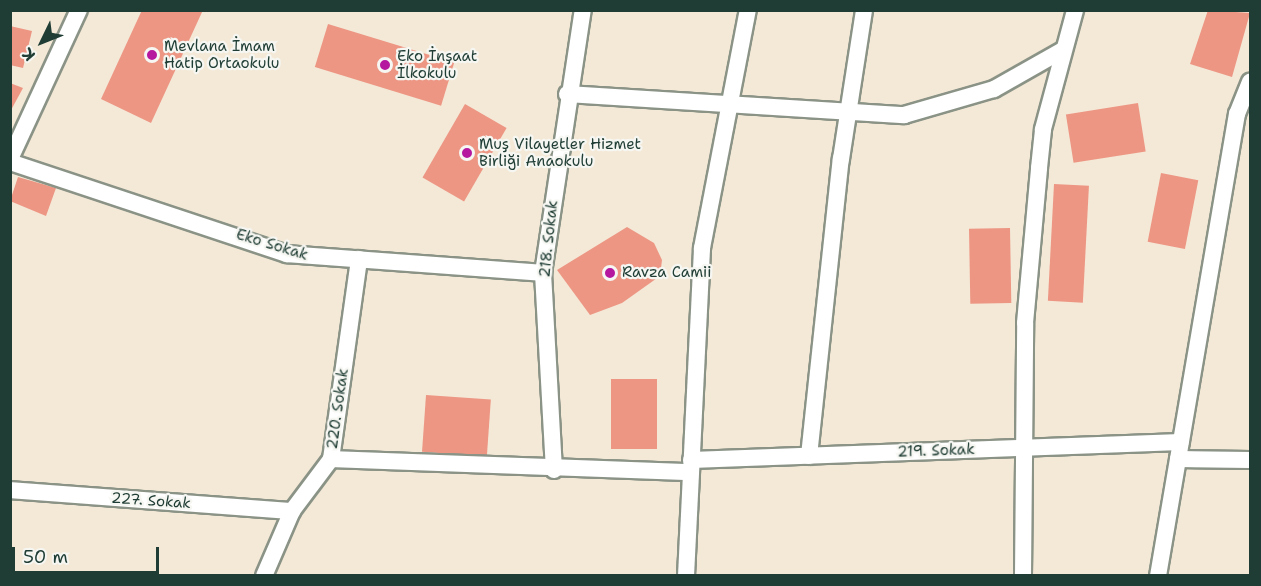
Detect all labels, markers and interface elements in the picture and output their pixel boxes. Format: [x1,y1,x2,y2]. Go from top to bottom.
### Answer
north arrow [12,12,72,72]
place label: Mevlana İmam Hatip Ortaokulu [164,37,279,72]
text: K [17,43,40,66]
place label: Eko İnşaat İlkokulu [397,47,477,82]
marker: Mevlana İmam Hatip Ortaokulu [145,48,159,62]
marker: Eko İnşaat İlkokulu [378,58,392,72]
place label: Muş Vilayetler Hizmet Birliği Anaokulu [479,135,641,170]
marker: Muş Vilayetler Hizmet Birliği Anaokulu [460,146,474,160]
street label: 218. Sokak [536,199,562,279]
street label: Eko Sokak [234,226,310,264]
place label: Ravza Camii [622,264,711,282]
marker: Ravza Camii [603,266,617,280]
street label: 220. Sokak [323,367,353,451]
street label: 219. Sokak [897,441,975,461]
street label: 227. Sokak [110,489,192,513]
scale bar [15,535,162,573]
text: 50 m [23,545,68,569]

